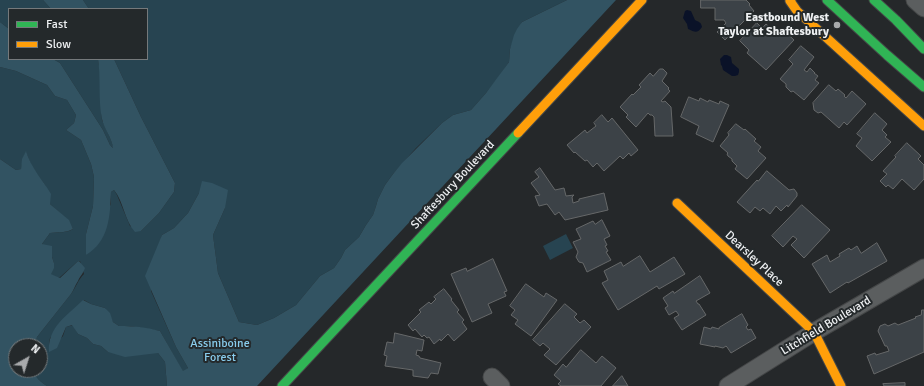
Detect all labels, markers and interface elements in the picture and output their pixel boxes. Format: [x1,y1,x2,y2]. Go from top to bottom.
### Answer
legend [8,8,148,60]
place label: Eastbound West Taylor at Shaftesbury [718,11,829,39]
text: Fast [46,17,67,32]
marker: Eastbound West Taylor at Shaftesbury [832,20,842,30]
text: Slow [46,37,71,52]
street label: Shaftesbury Boulevard [408,138,498,232]
street label: Dearsley Place [722,228,786,290]
street label: Litchfield Boulevard [778,293,874,359]
park label: Assiniboine Forest [190,337,250,365]
north arrow [8,338,48,378]
text: N [28,342,42,357]

